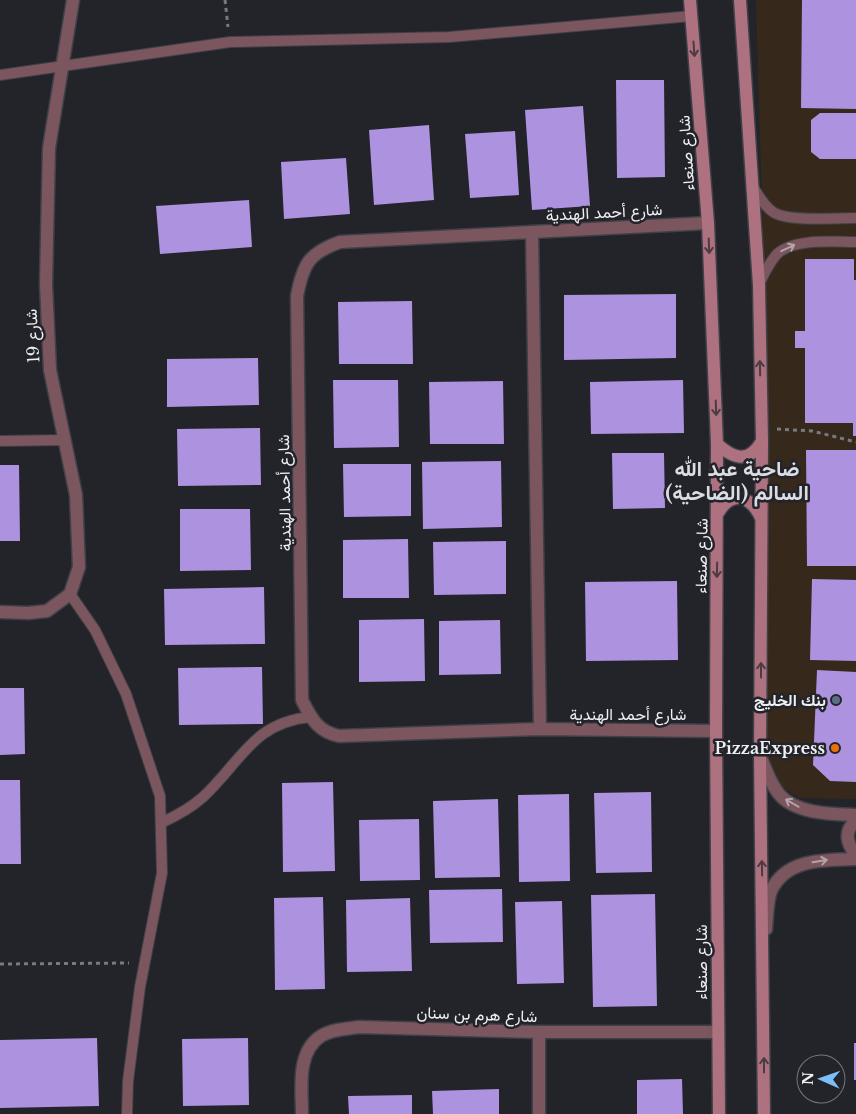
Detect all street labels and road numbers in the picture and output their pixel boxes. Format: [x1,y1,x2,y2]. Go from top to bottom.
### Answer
street label: شارع صنعاء [673,115,701,191]
street label: شارع أحمد الهندية [545,199,663,227]
street label: شارع 19 [21,308,45,364]
street label: شارع أحمد الهندية [273,434,297,552]
street label: شارع صنعاء [690,518,714,594]
street label: شارع أحمد الهندية [570,704,686,726]
street label: شارع صنعاء [691,924,713,1000]
street label: شارع هرم بن سنان [416,1002,538,1028]

